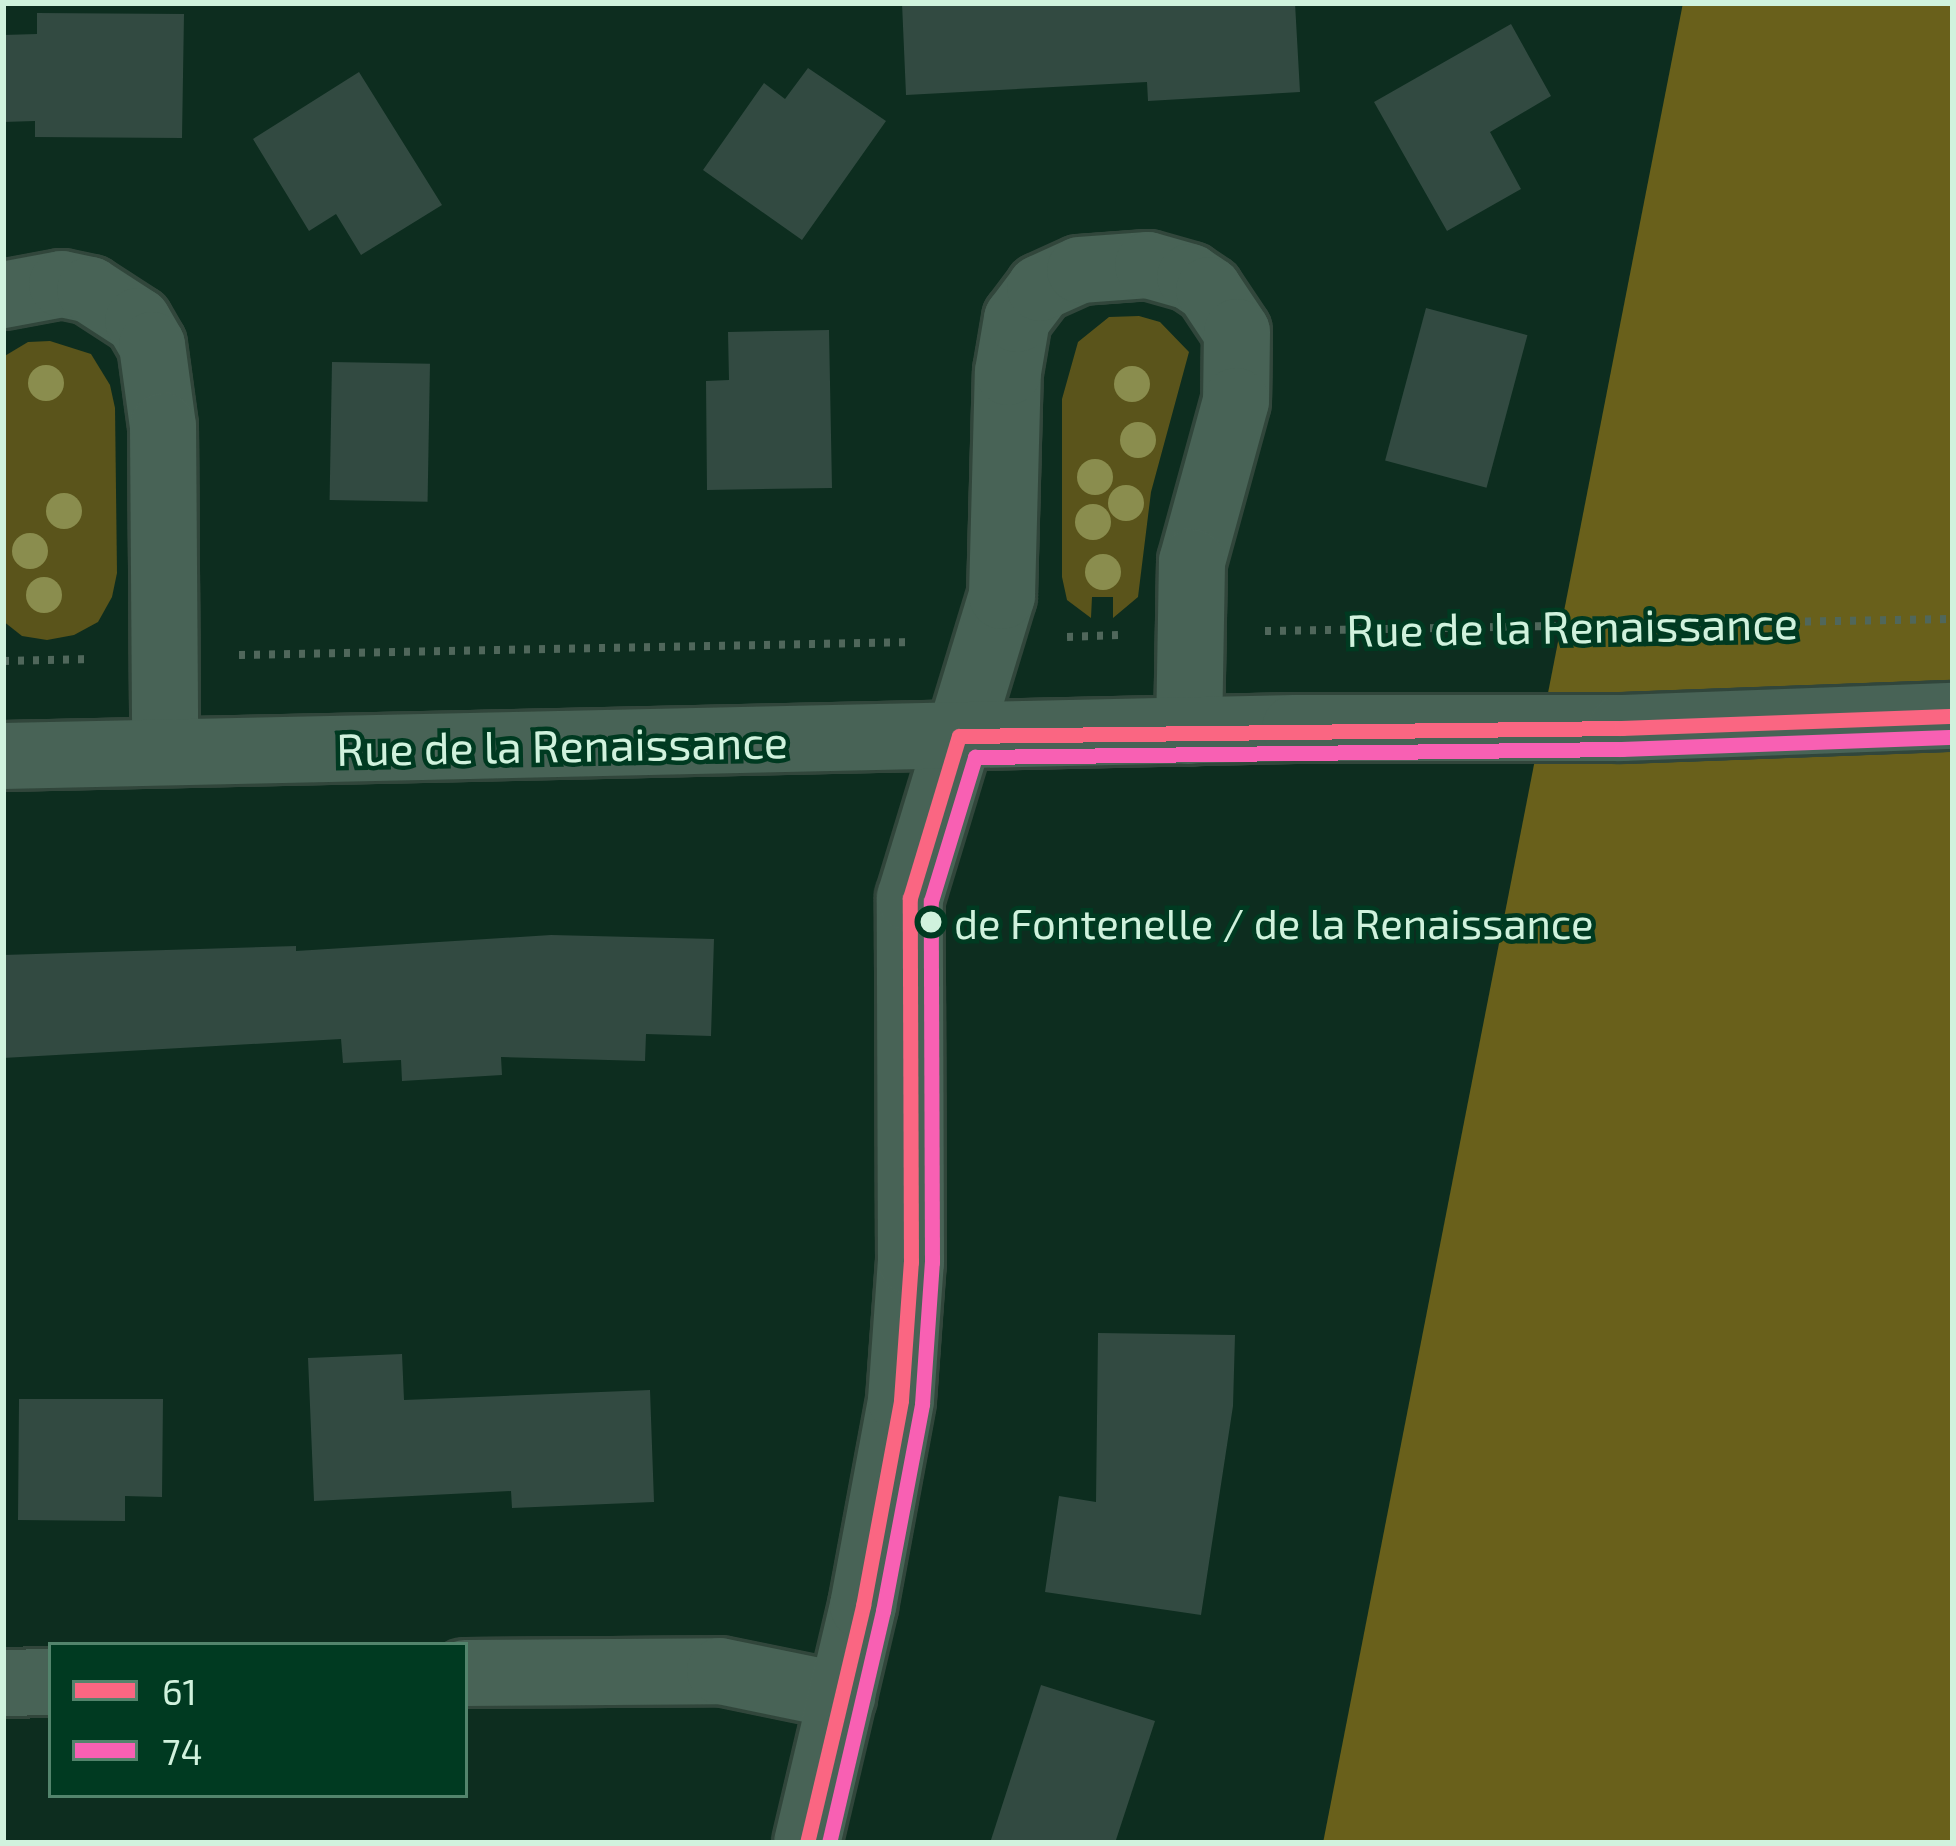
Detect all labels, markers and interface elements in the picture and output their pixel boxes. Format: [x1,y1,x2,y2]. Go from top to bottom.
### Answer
street label: Rue de la Renaissance [1346,595,1798,657]
street label: Rue de la Renaissance [336,714,788,776]
place label: de Fontenelle / de la Renaissance [954,897,1594,947]
marker: de Fontenelle / de la Renaissance [920,911,942,933]
legend [48,1642,468,1798]
text: 61 [162,1669,197,1712]
text: 74 [162,1729,203,1772]

